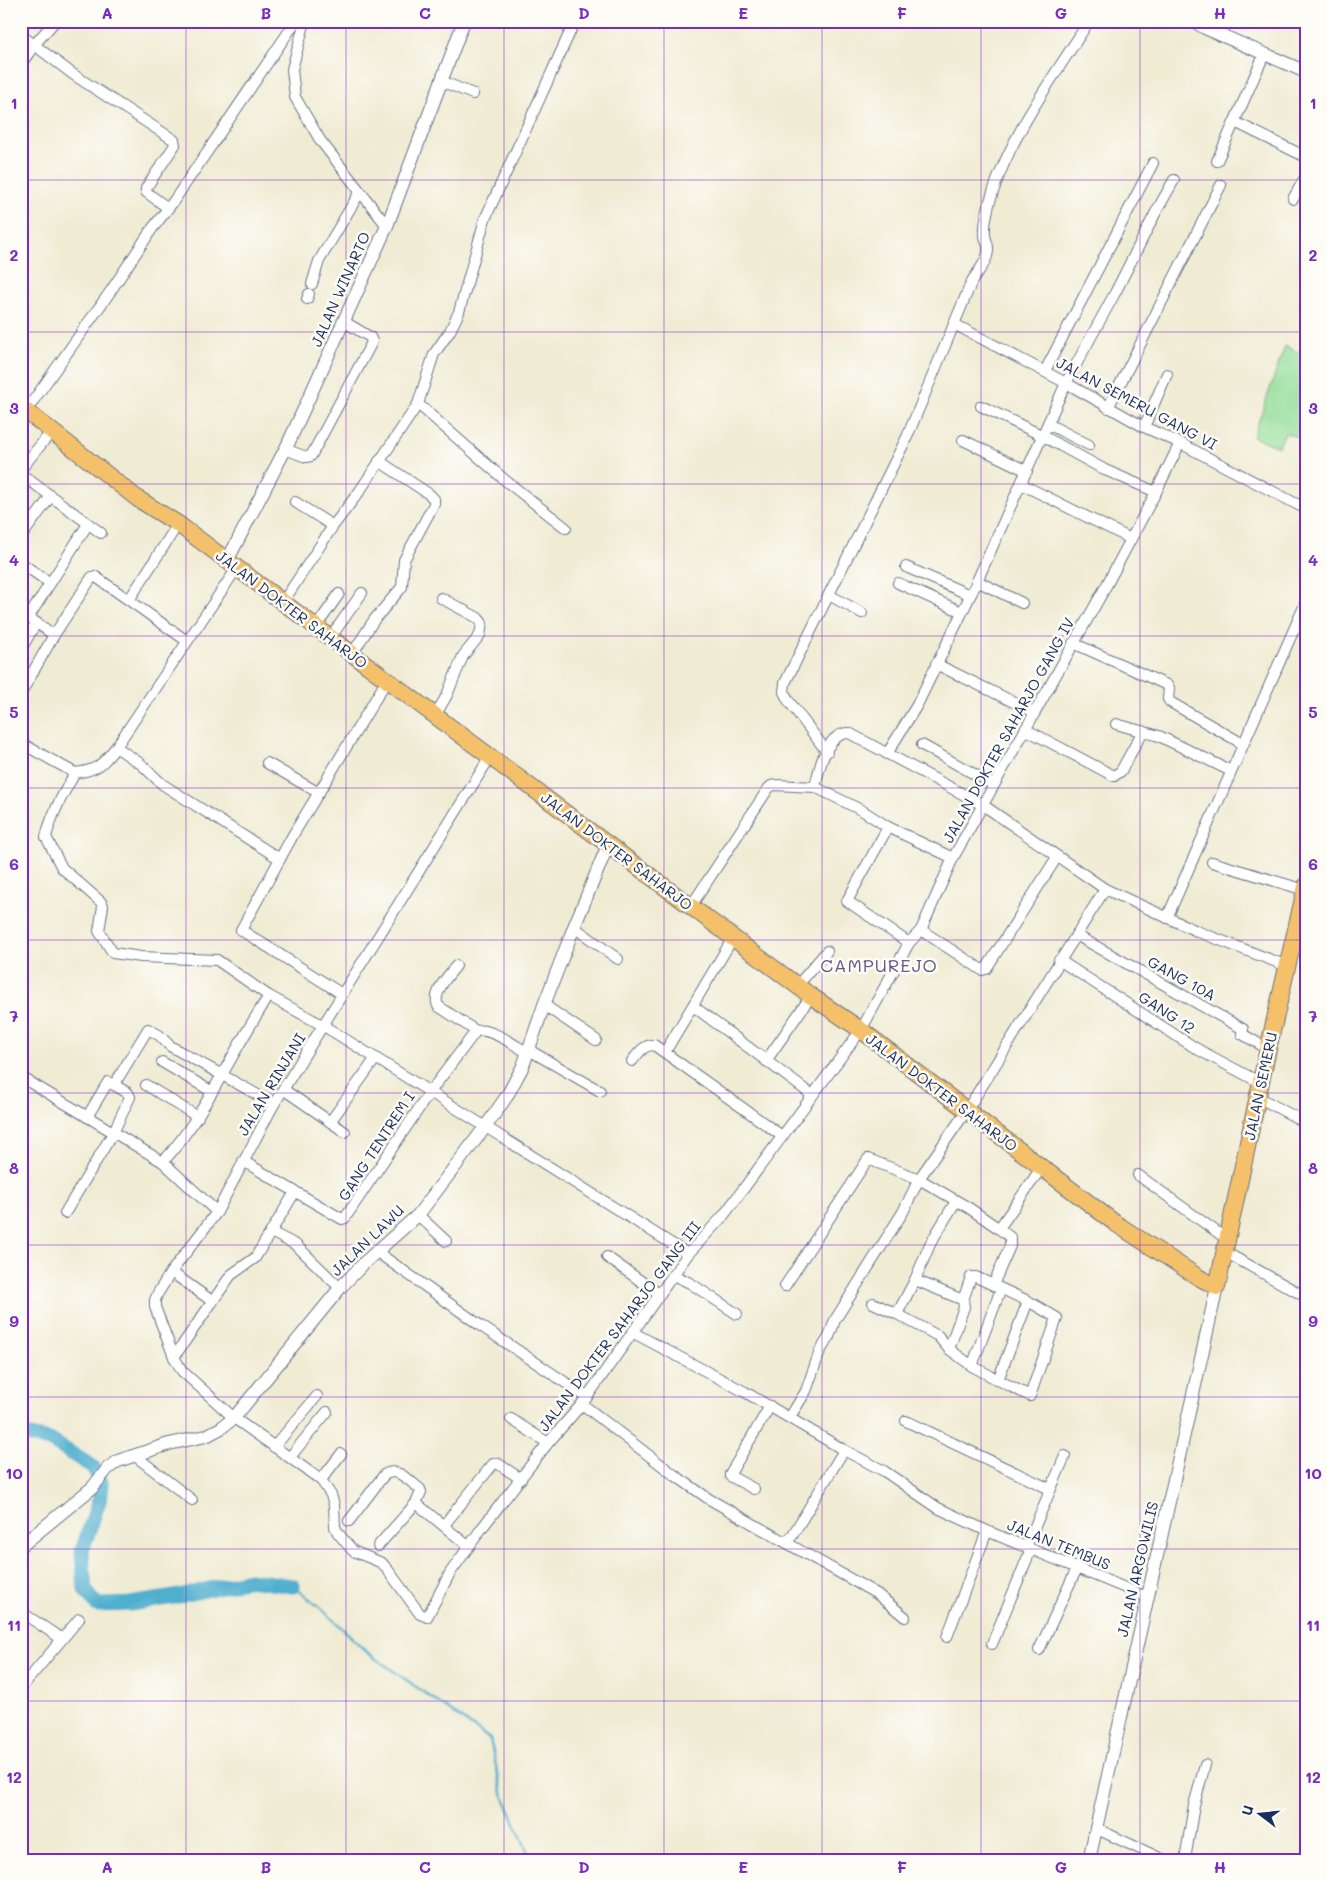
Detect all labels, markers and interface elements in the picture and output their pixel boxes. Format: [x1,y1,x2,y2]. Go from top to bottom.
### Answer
text: A [101,2,113,23]
text: B [261,2,271,23]
text: C [419,2,431,23]
text: D [578,2,590,23]
text: E [738,2,748,23]
text: F [897,2,907,23]
text: G [1055,2,1067,23]
text: H [1214,2,1226,23]
text: 1 [10,92,18,113]
text: 1 [1309,92,1317,113]
street label: JALAN WINARTO [306,228,374,350]
text: 2 [10,244,19,265]
text: 2 [1309,244,1318,265]
street label: JALAN SEMERU GANG VI [1053,352,1221,454]
text: 3 [9,397,19,418]
text: 3 [1308,397,1318,418]
street label: JALAN DOKTER SAHARJO [212,545,372,673]
text: 4 [9,549,19,570]
text: 4 [1308,549,1318,570]
street label: JALAN DOKTER SAHARJO GANG IV [938,614,1078,846]
text: 5 [9,701,19,722]
text: 5 [1308,701,1318,722]
street label: JALAN DOKTER SAHARJO [537,787,697,915]
text: 6 [9,853,19,874]
text: 6 [1308,853,1318,874]
street label: GANG 10A [1144,951,1220,1005]
district label: CAMPUREJO [820,953,938,977]
street label: GANG 12 [1135,986,1199,1038]
text: 7 [10,1005,19,1026]
text: 7 [1309,1005,1318,1026]
street label: JALAN DOKTER SAHARJO [862,1028,1022,1156]
street label: JALAN RINJANI [232,1029,310,1139]
street label: JALAN SEMERU [1239,1030,1281,1142]
street label: GANG TENTREM I [333,1087,419,1204]
text: 8 [9,1157,19,1178]
text: 8 [1308,1157,1318,1178]
street label: JALAN LAWU [326,1200,408,1280]
street label: JALAN DOKTER SAHARJO GANG III [533,1217,705,1435]
text: 9 [9,1310,19,1331]
text: 9 [1308,1310,1318,1331]
text: 10 [5,1462,23,1483]
text: 10 [1304,1462,1322,1483]
street label: JALAN ARGOWILIS [1112,1499,1162,1639]
street label: JALAN TEMBUS [1005,1514,1113,1574]
text: 11 [7,1614,21,1635]
text: 11 [1306,1614,1320,1635]
text: 12 [6,1766,22,1787]
text: 12 [1305,1766,1321,1787]
north arrow [1234,1788,1284,1838]
text: U [1237,1803,1258,1818]
text: A [101,1856,113,1877]
text: B [261,1856,271,1877]
text: C [419,1856,431,1877]
text: D [578,1856,590,1877]
text: E [738,1856,748,1877]
text: F [897,1856,907,1877]
text: G [1055,1856,1067,1877]
text: H [1214,1856,1226,1877]

